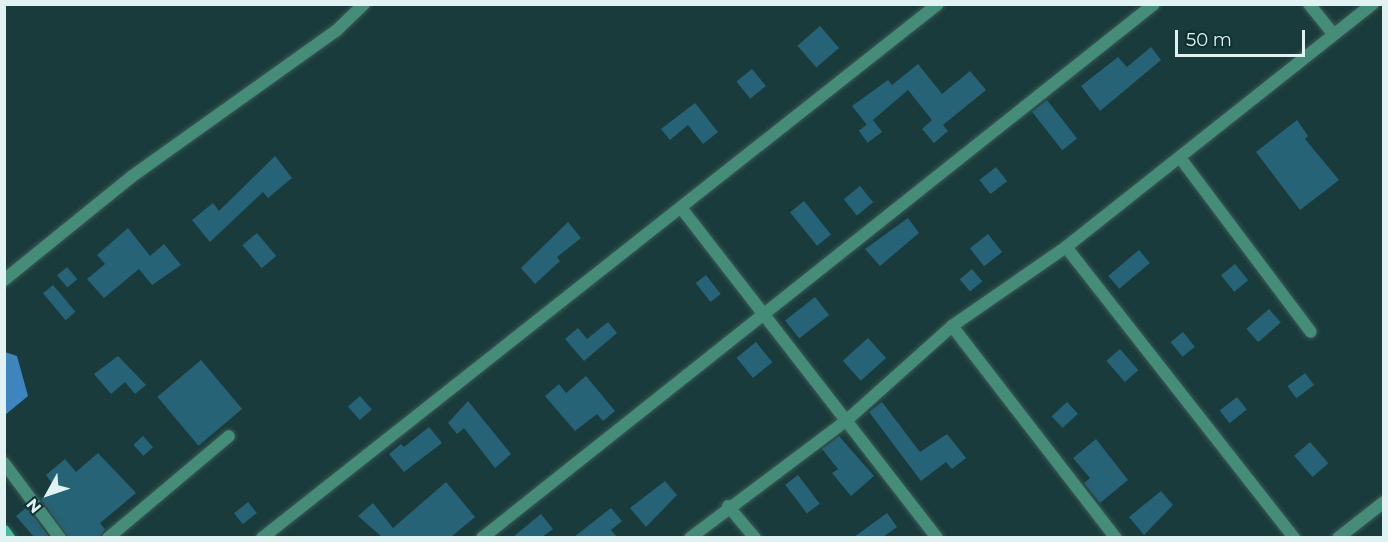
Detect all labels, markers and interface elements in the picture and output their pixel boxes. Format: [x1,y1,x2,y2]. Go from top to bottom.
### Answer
scale bar [1178,18,1308,56]
text: 50 m [1186,29,1232,51]
north arrow [18,464,78,524]
text: N [22,495,45,517]

